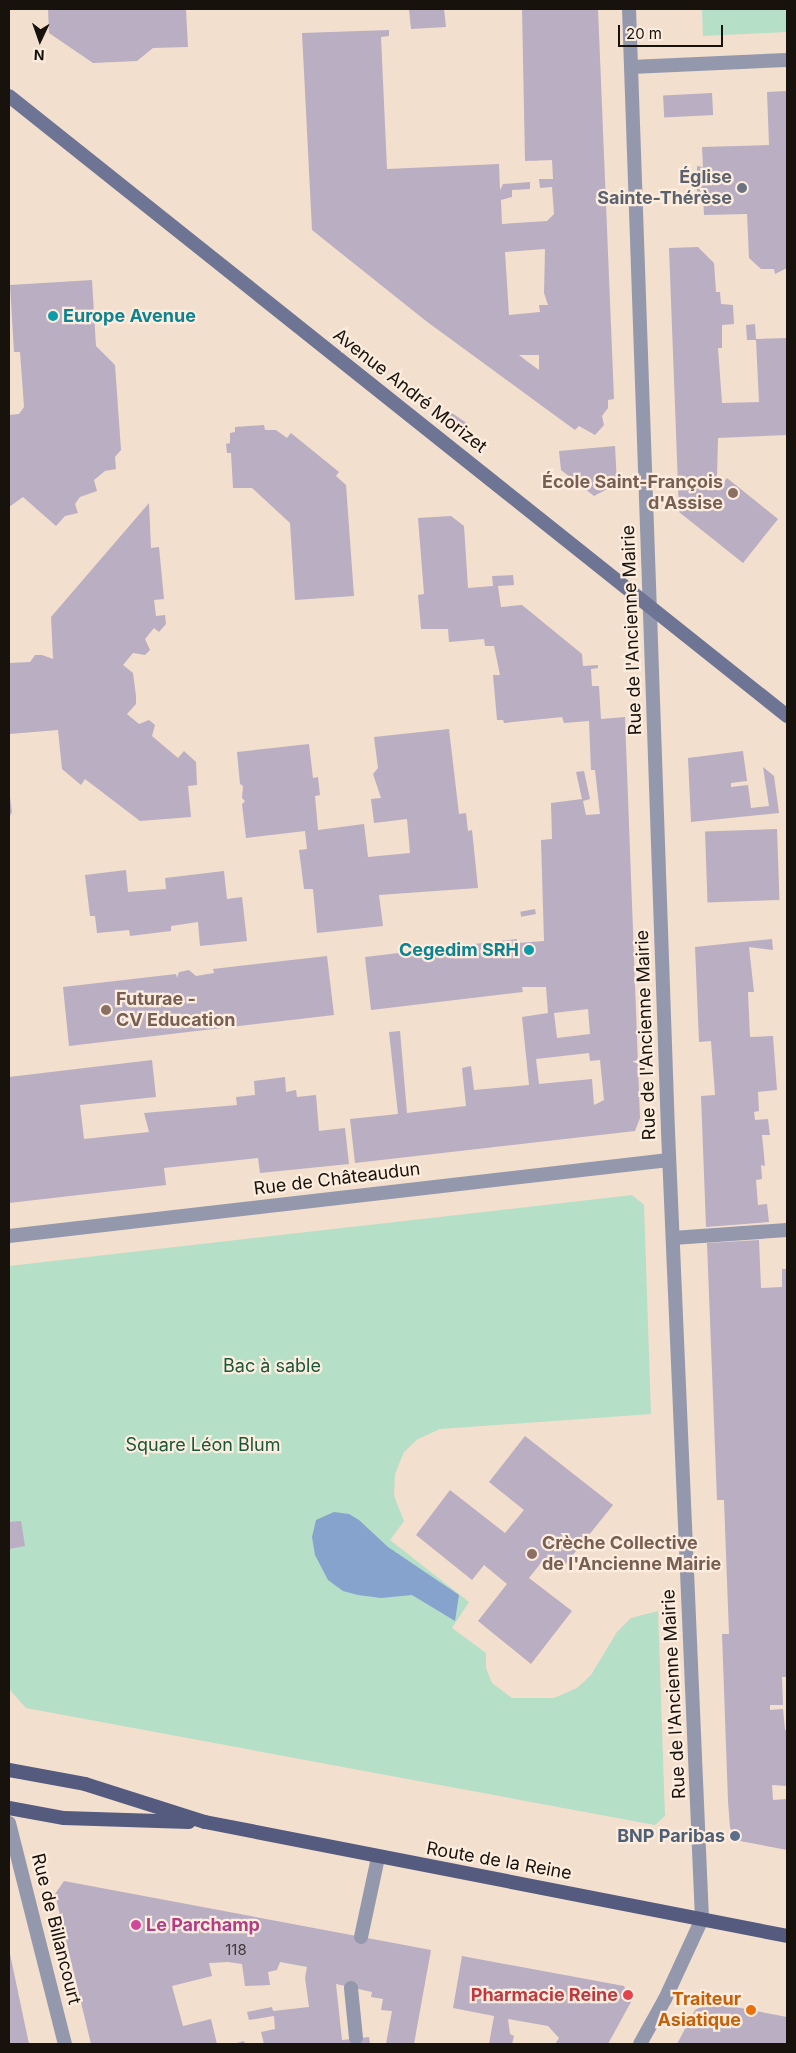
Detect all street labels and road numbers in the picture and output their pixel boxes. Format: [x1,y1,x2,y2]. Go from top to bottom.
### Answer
street label: Avenue André Morizet [329,324,491,458]
street label: Rue de l'Ancienne Mairie [618,525,646,735]
street label: Rue de l'Ancienne Mairie [632,930,660,1140]
street label: Rue de Châteaudun [252,1158,422,1200]
street label: Rue de l'Ancienne Mairie [658,1588,690,1800]
street label: Route de la Reine [425,1838,573,1884]
street label: Rue de Billancourt [27,1851,85,2007]

